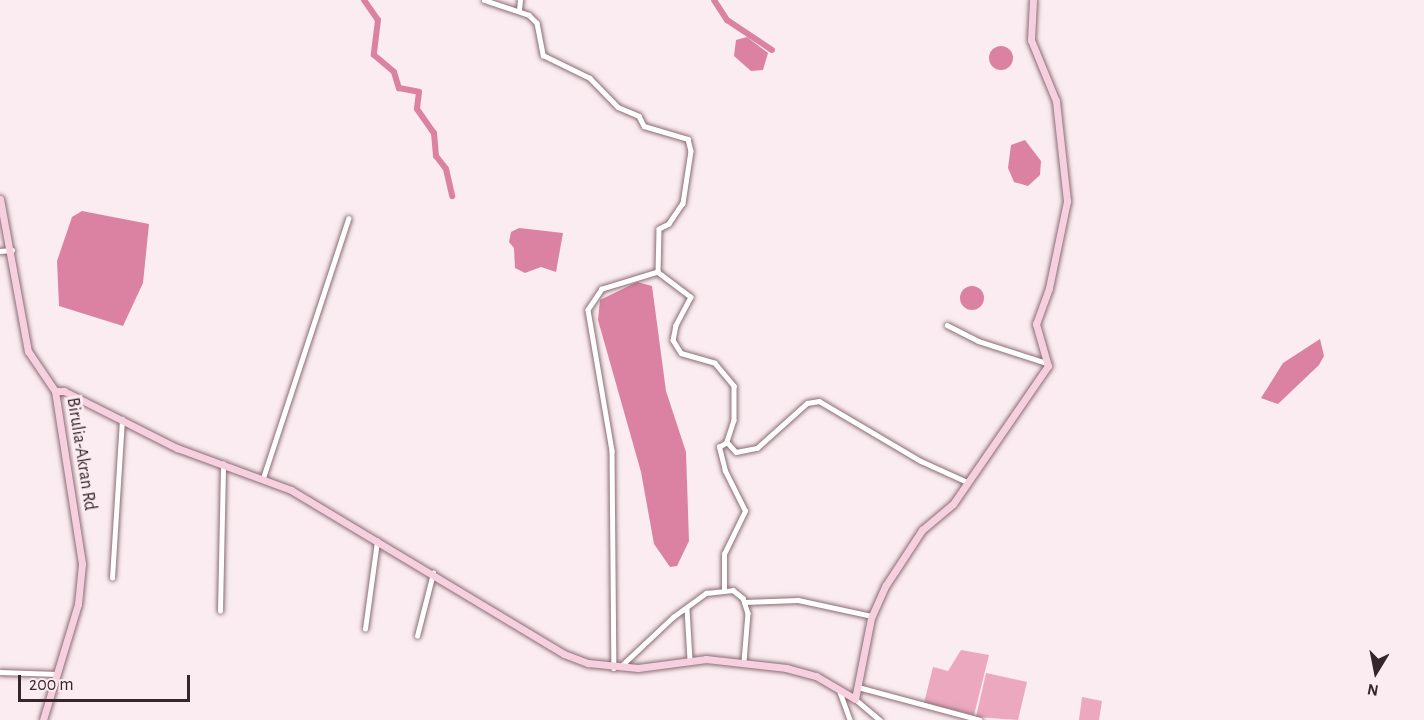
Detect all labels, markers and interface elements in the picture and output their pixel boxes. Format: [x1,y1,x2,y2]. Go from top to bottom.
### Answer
street label: Birulia-Akran Rd [61,396,101,512]
north arrow [1346,642,1406,702]
scale bar [21,663,194,701]
text: 200 m [29,676,74,694]
text: N [1366,681,1380,699]

